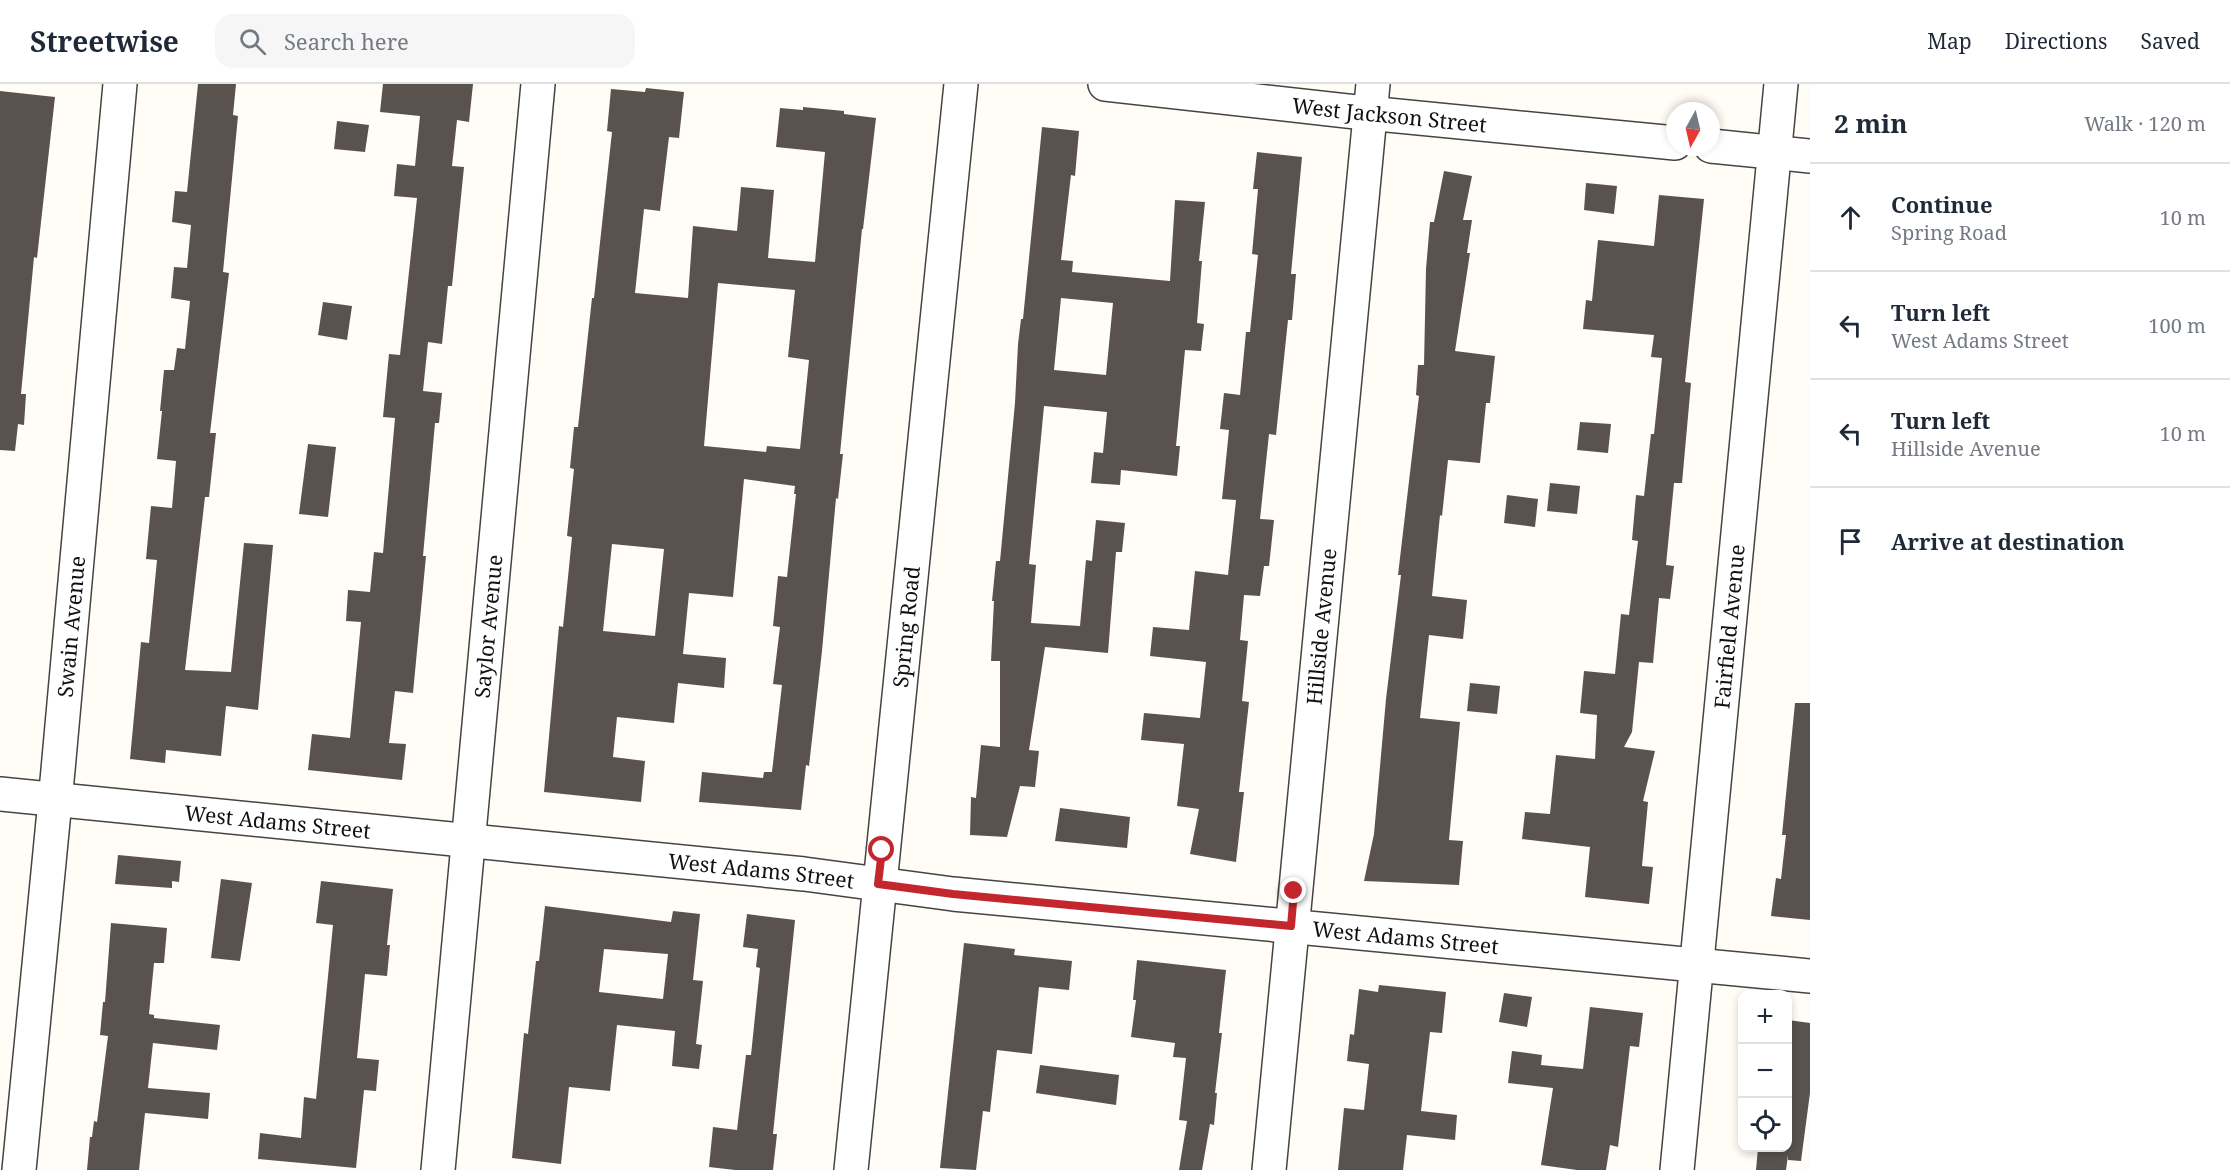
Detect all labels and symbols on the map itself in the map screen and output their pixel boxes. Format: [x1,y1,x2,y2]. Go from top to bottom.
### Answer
street label: West Jackson Street [1290,91,1488,139]
north arrow [1666,102,1720,156]
street label: Fairfield Avenue [1707,543,1751,710]
street label: Hillside Avenue [1300,547,1342,706]
street label: Saylor Avenue [468,553,509,699]
street label: Swain Avenue [51,555,91,698]
street label: Spring Road [886,565,926,689]
street label: West Adams Street [183,798,372,845]
route start [868,836,894,862]
street label: West Adams Street [667,847,856,895]
route end [1280,877,1306,903]
street label: West Adams Street [1311,914,1500,960]

